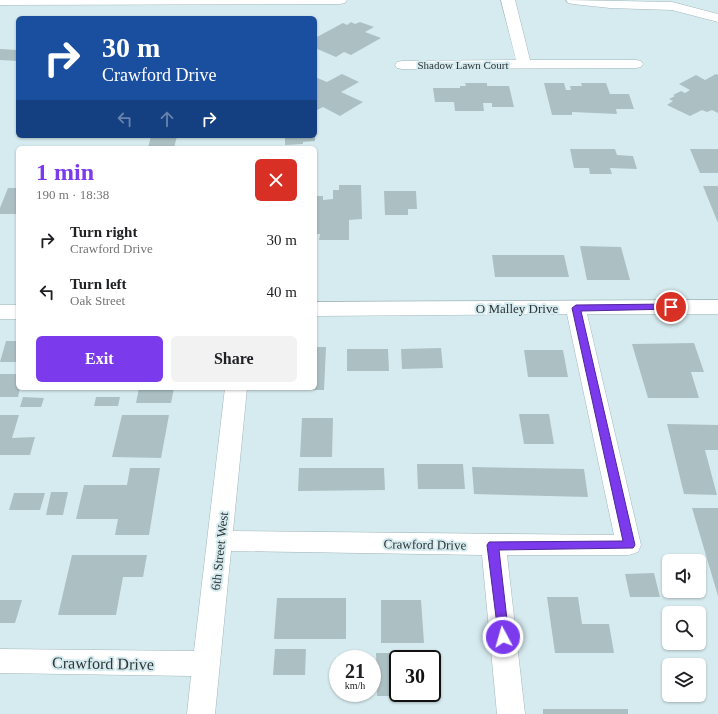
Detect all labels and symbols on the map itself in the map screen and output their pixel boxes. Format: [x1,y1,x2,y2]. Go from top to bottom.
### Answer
street label: Shadow Lawn Court [417,59,509,71]
pin [654,290,688,324]
street label: O Malley Drive [476,301,558,316]
street label: 6th Street West [208,511,231,591]
street label: Crawford Drive [384,536,467,553]
position arrow [482,616,524,658]
speed limit sign: 30 [389,650,441,702]
street label: Crawford Drive [52,654,154,673]

